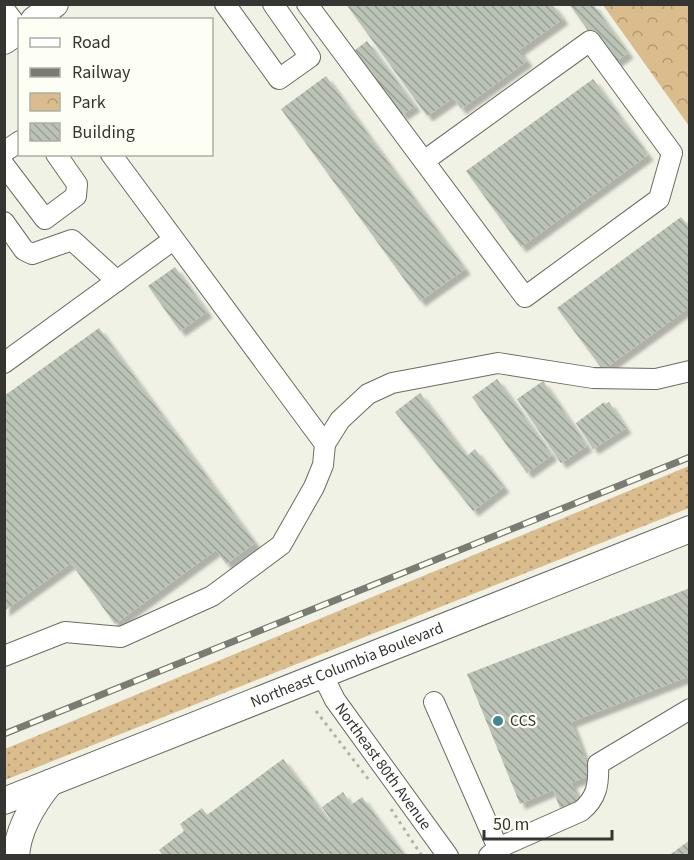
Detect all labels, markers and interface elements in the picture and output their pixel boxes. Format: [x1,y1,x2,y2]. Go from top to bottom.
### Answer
legend [18,18,213,156]
text: Road [72,30,111,55]
text: Railway [72,60,131,85]
text: Park [72,90,106,115]
text: Building [72,120,135,145]
street label: Northeast Columbia Boulevard [247,617,447,713]
street label: Northeast 80th Avenue [330,698,437,834]
place label: CCS [510,710,536,732]
marker: CCS [491,714,505,728]
scale bar [484,803,612,841]
text: 50 m [493,812,529,837]

